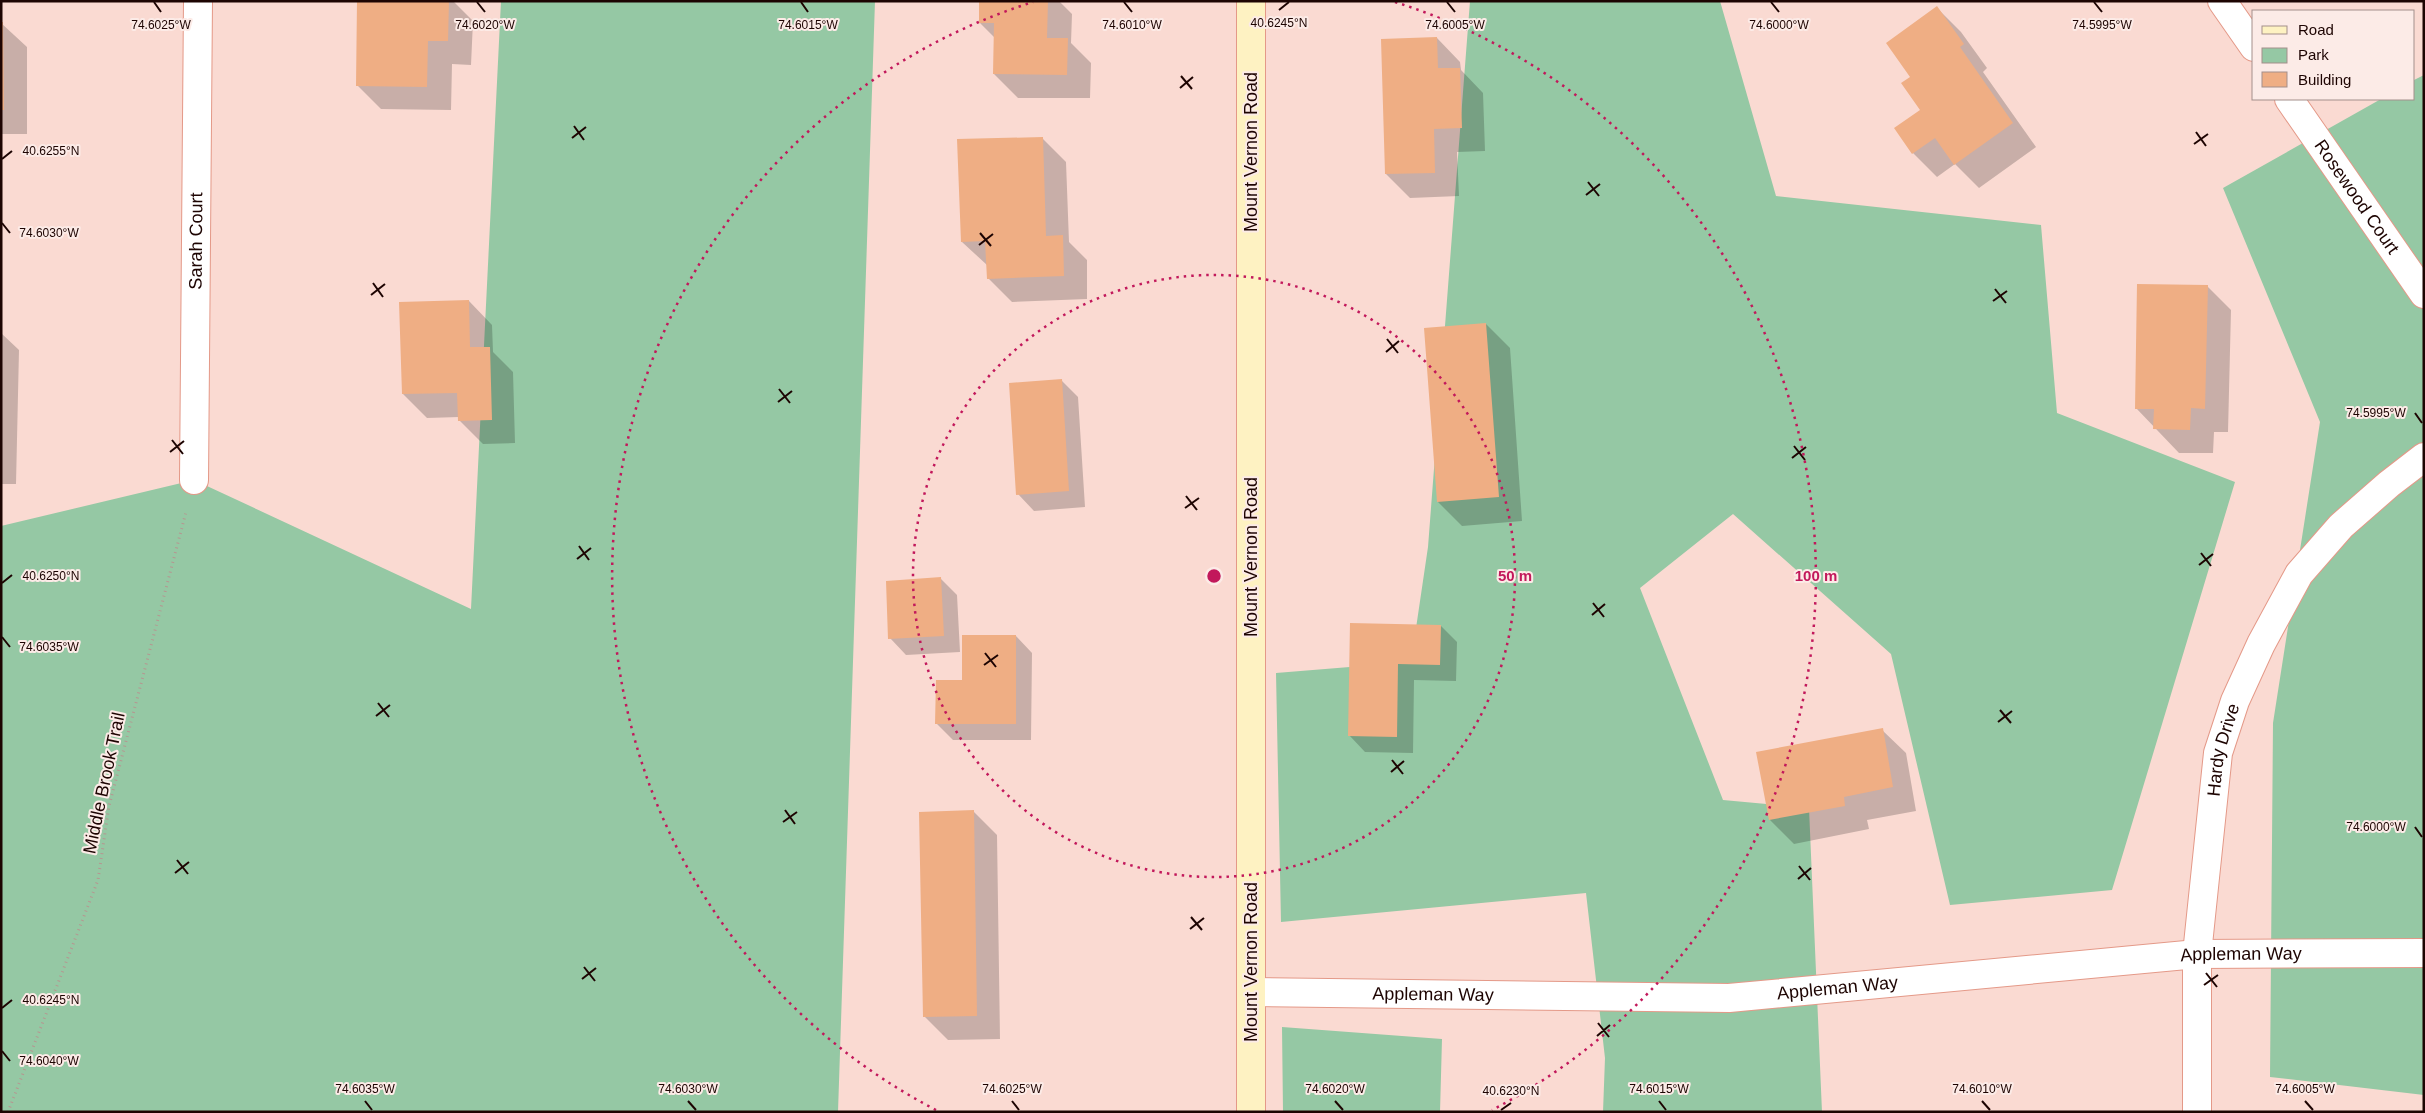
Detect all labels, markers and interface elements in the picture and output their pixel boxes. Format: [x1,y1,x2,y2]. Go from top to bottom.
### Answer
legend [2252,10,2415,100]
text: 40.6245°N [1251,16,1307,30]
text: 74.6025°W [131,18,191,32]
text: 74.6020°W [455,18,515,32]
text: 74.6015°W [778,18,838,32]
text: 74.6010°W [1102,18,1162,32]
text: 74.6005°W [1425,18,1485,32]
text: 74.6000°W [1749,18,1809,32]
text: 74.5995°W [2072,18,2132,32]
text: Road [2298,21,2334,38]
text: Park [2298,46,2329,63]
text: Building [2298,71,2351,88]
street label: Mount Vernon Road [1241,72,1261,232]
street label: Rosewood Court [2310,136,2403,258]
text: 40.6255°N [23,144,79,158]
street label: Sarah Court [186,192,206,290]
text: 74.6030°W [19,226,79,240]
text: 74.5995°W [2346,406,2406,420]
street label: Mount Vernon Road [1241,477,1261,637]
centre of rings [1205,567,1223,585]
text: 50 m [1498,567,1532,584]
text: 100 m [1795,567,1837,584]
text: 40.6250°N [23,569,79,583]
text: 74.6035°W [19,640,79,654]
street label: Hardy Drive [2204,701,2243,797]
street label: Middle Brook Trail [79,710,129,856]
text: 74.6000°W [2346,820,2406,834]
street label: Mount Vernon Road [1241,882,1261,1042]
street label: Appleman Way [2179,944,2302,966]
street label: Appleman Way [1776,972,1899,1003]
street label: Appleman Way [1372,984,1494,1005]
text: 40.6245°N [23,993,79,1007]
text: 74.6040°W [19,1054,79,1068]
text: 74.6035°W [335,1082,395,1096]
text: 74.6030°W [658,1082,718,1096]
text: 74.6025°W [982,1082,1042,1096]
text: 74.6020°W [1305,1082,1365,1096]
text: 74.6015°W [1629,1082,1689,1096]
text: 74.6010°W [1952,1082,2012,1096]
text: 74.6005°W [2275,1082,2335,1096]
text: 40.6230°N [1483,1084,1539,1098]

